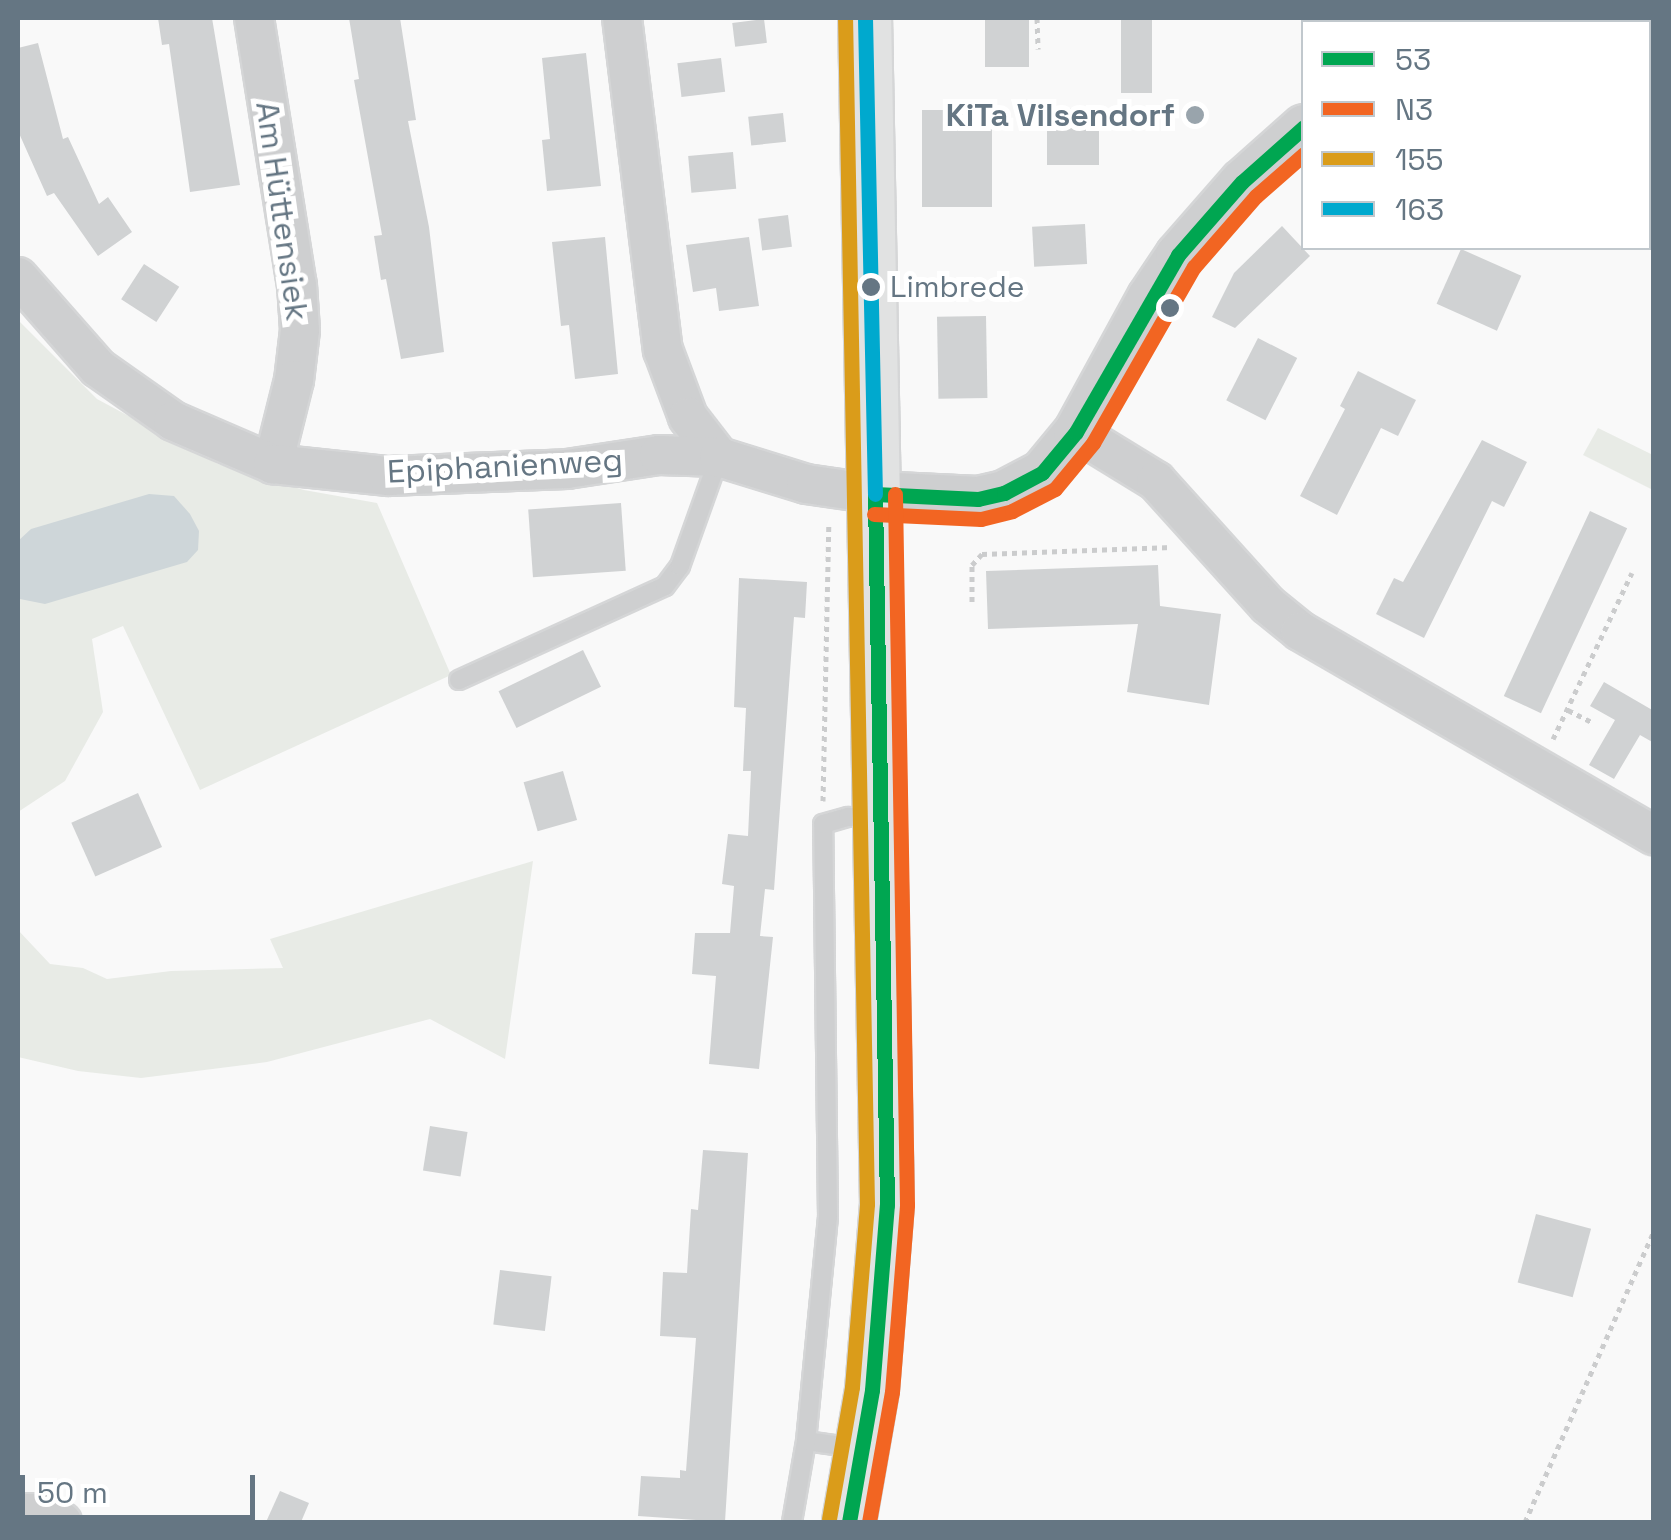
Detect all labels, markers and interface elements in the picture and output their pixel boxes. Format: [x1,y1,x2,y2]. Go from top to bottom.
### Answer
legend [1301,20,1651,250]
text: 53 [1395,40,1431,79]
text: N3 [1395,90,1433,129]
place label: KiTa Vilsendorf [945,96,1175,134]
street label: Am Hüttensiek [248,99,316,323]
marker: KiTa Vilsendorf [1184,104,1206,126]
text: 155 [1395,140,1443,179]
text: 163 [1395,190,1444,229]
place label: Limbrede [890,269,1024,305]
marker: Limbrede [861,277,881,297]
unlabelled marker [1160,298,1180,318]
street label: Epiphanienweg [386,441,624,491]
scale bar [25,1455,260,1517]
text: 50 m [37,1473,108,1512]

